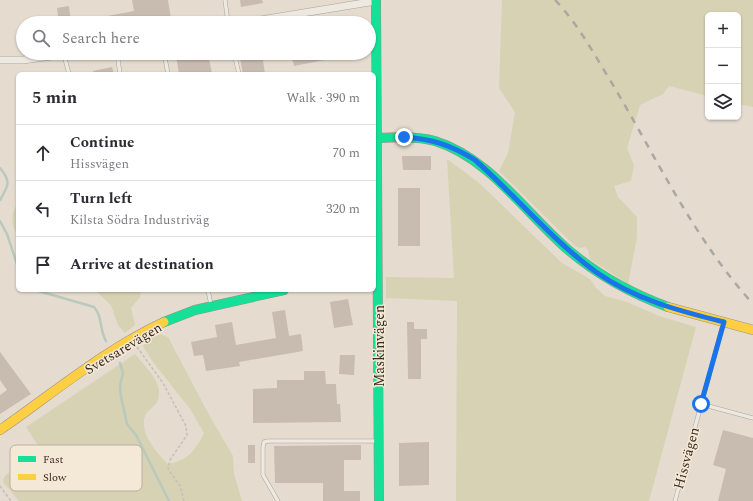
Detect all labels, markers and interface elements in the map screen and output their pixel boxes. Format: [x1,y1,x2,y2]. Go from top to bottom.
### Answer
map controls [705,12,741,120]
button: + [705,12,741,48]
search box [16,16,376,60]
icon: search [30,27,52,49]
text: Search here [62,27,140,50]
button: − [705,48,741,84]
button: layers [705,84,741,120]
text: 5 min [32,85,77,111]
text: Walk · 390 m [286,88,360,108]
route end [395,128,413,146]
text: Continue [70,131,135,154]
icon: ahead [32,142,54,164]
text: 70 m [333,143,360,163]
text: Hissvägen [70,154,129,174]
text: Turn left [70,187,132,210]
icon: left [32,198,54,220]
text: 320 m [326,199,360,219]
text: Kilsta Södra Industriväg [70,210,210,230]
text: Arrive at destination [70,253,214,276]
icon: arrive [32,254,54,276]
street label: Maskinvägen [369,305,390,387]
street label: Svetsarevägen [80,317,166,380]
route start [692,395,710,413]
street label: Hissvägen [668,425,705,492]
legend [10,445,142,491]
text: Fast [43,451,64,468]
text: Slow [43,469,67,486]

